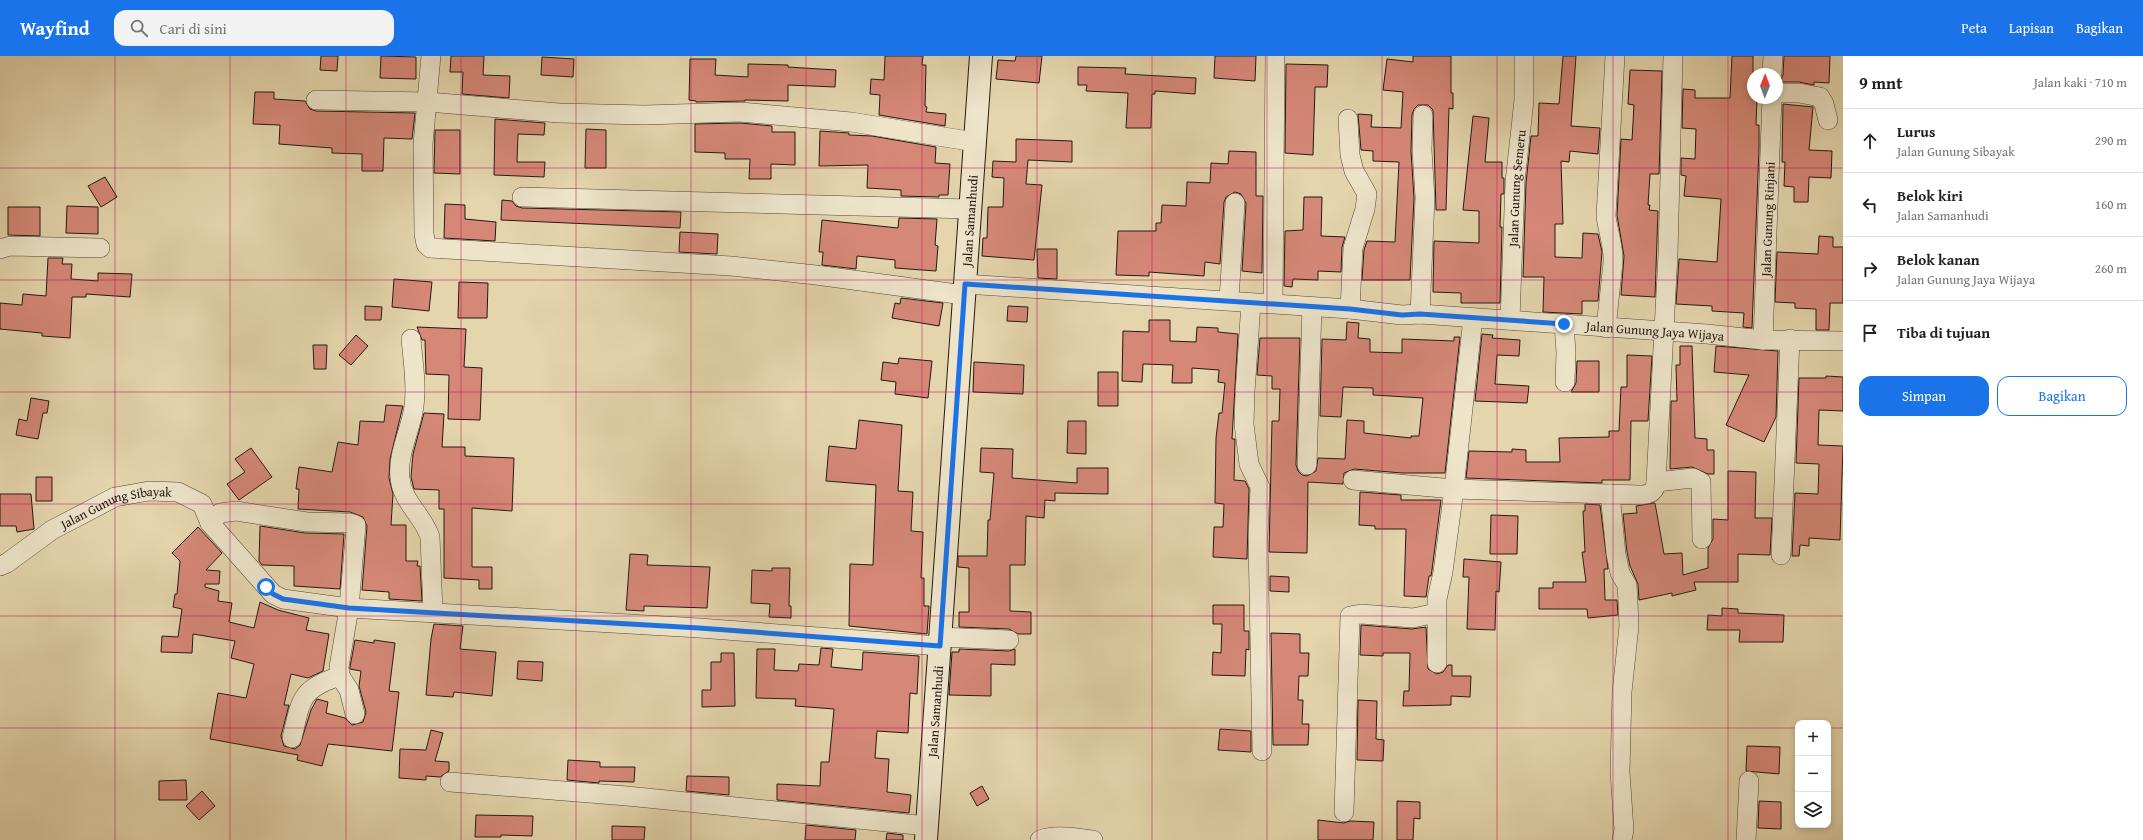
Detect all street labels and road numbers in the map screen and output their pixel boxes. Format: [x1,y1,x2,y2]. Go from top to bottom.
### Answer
street label: Jalan Gunung Semeru [1503,129,1530,249]
street label: Jalan Gunung Rinjani [1756,161,1779,279]
street label: Jalan Samanhudi [957,174,982,269]
street label: Jalan Gunung Jaya Wijaya [1584,316,1726,345]
street label: Jalan Gunung Sibayak [55,481,173,534]
street label: Jalan Samanhudi [922,664,948,760]

